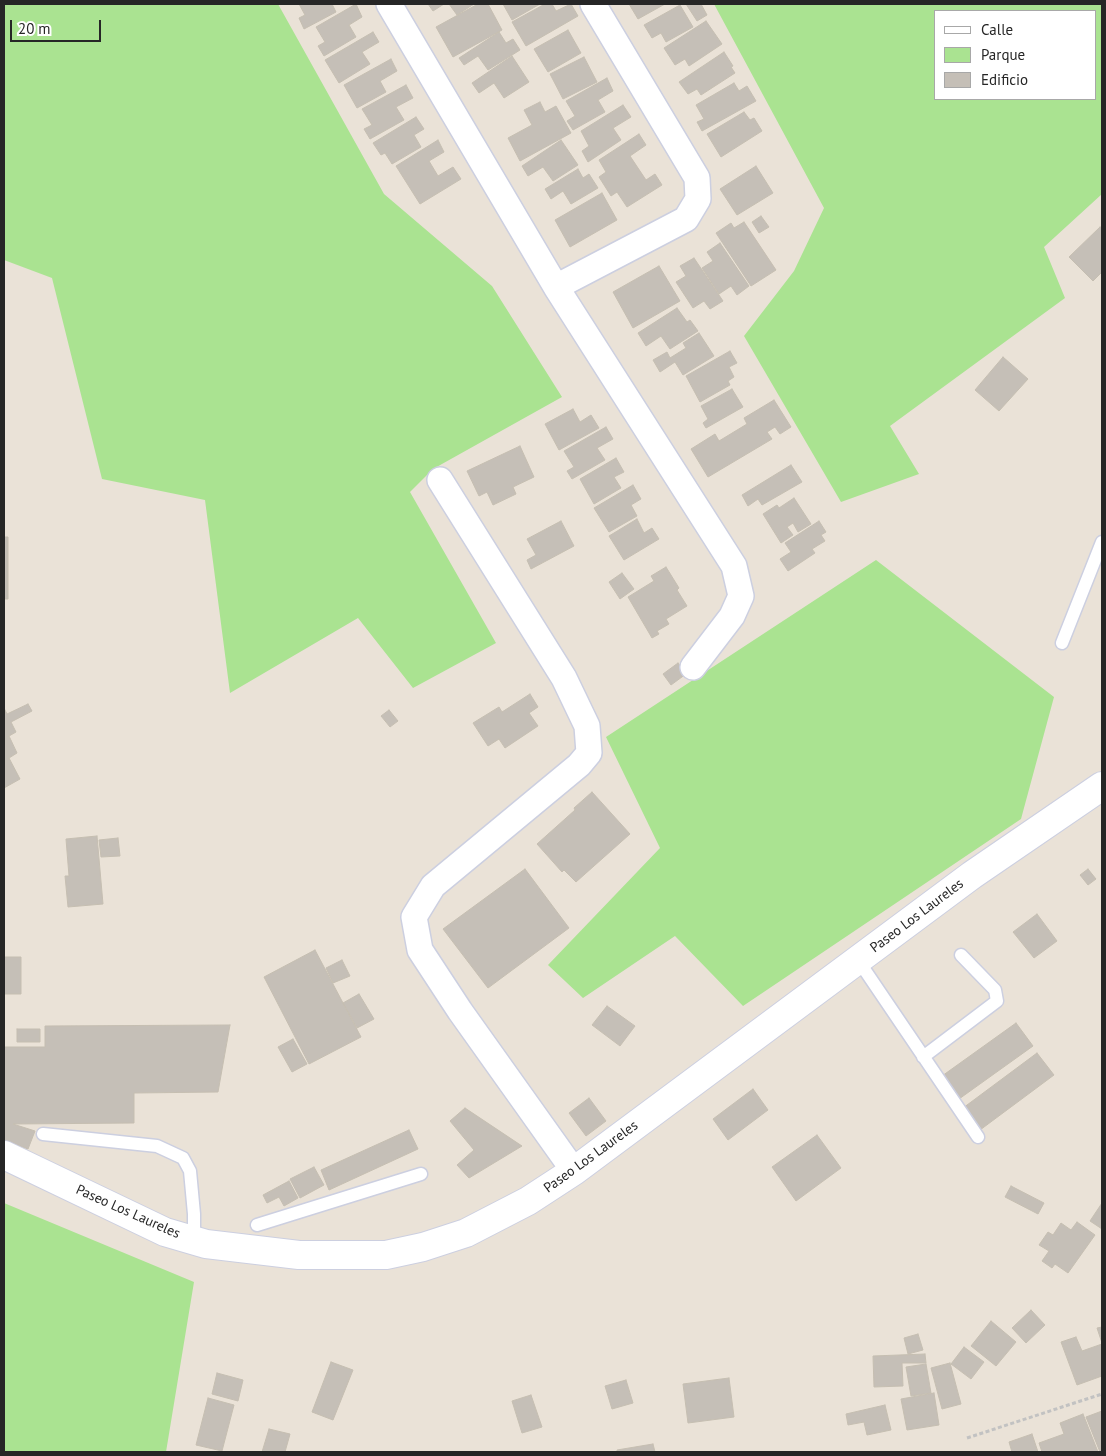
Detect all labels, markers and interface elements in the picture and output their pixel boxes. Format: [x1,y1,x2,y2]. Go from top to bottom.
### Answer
scale bar [12,10,104,42]
legend [934,10,1096,100]
text: 20 m [18,19,51,38]
text: Calle [981,20,1013,39]
text: Parque [981,45,1025,64]
text: Edificio [981,70,1028,89]
street label: Paseo Los Laureles [867,875,967,957]
street label: Paseo Los Laureles [541,1117,641,1197]
street label: Paseo Los Laureles [73,1181,183,1243]

